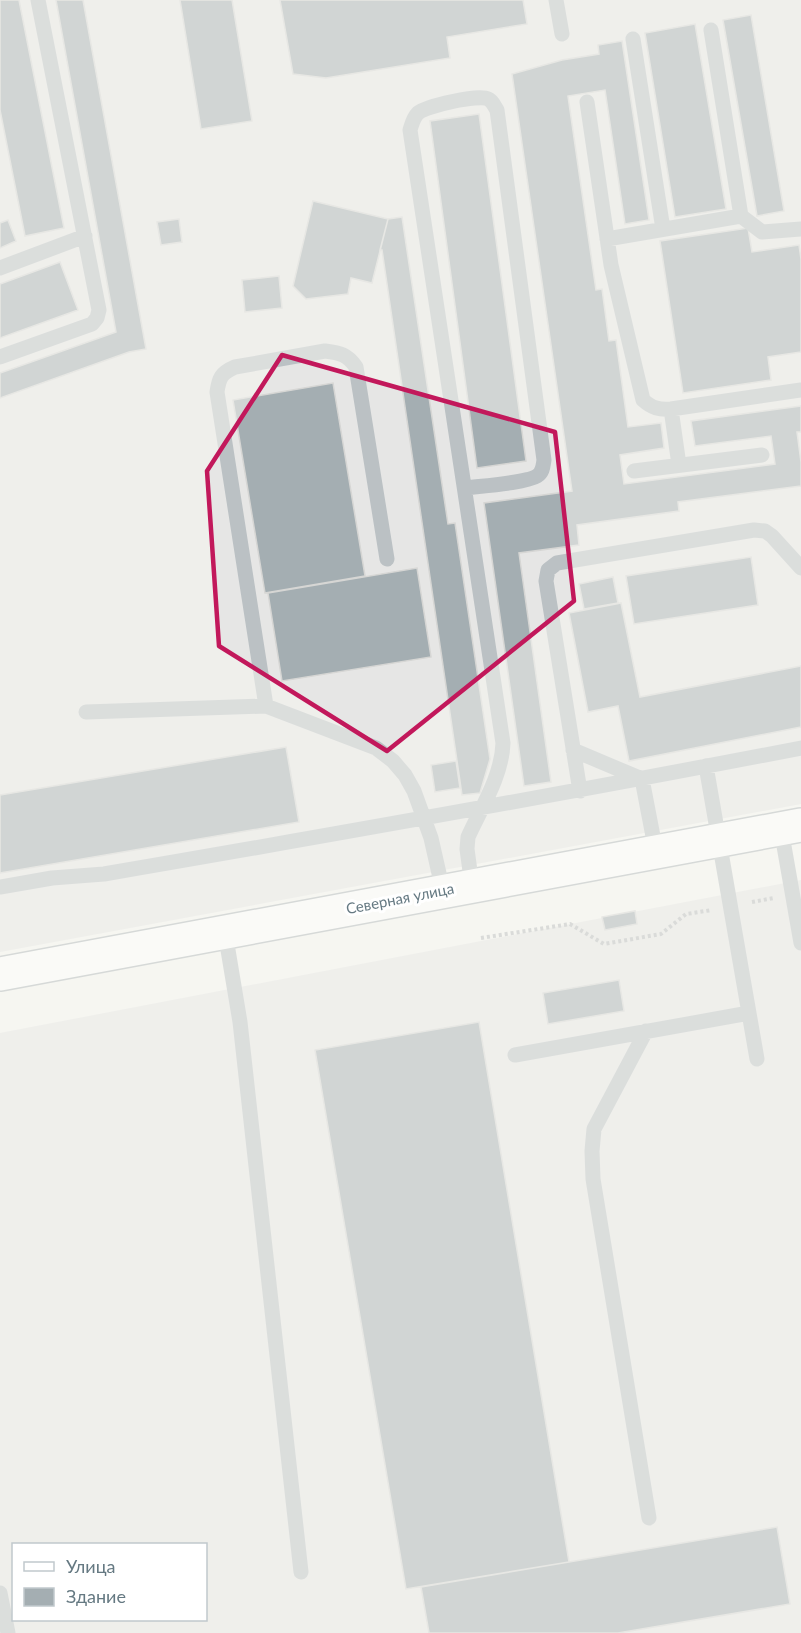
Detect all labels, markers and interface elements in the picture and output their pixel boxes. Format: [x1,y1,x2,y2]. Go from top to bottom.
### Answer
street label: Северная улица [344,879,455,917]
legend [12,1543,207,1621]
text: Улица [66,1555,116,1577]
text: Здание [66,1585,126,1607]

